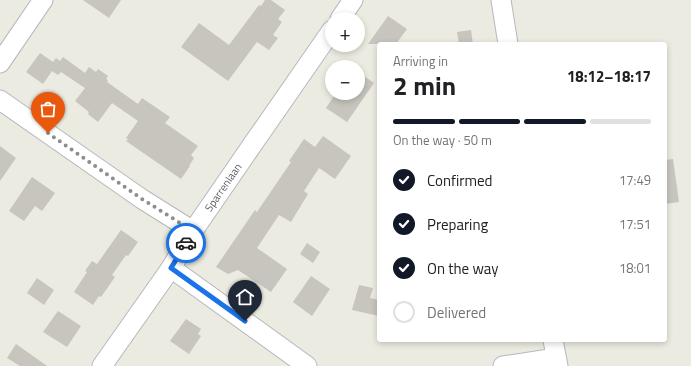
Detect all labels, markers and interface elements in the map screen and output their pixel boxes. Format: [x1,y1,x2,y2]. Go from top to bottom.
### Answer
map controls [325,12,365,100]
button: + [325,12,365,52]
text: Arriving in [393,51,448,71]
button: − [325,60,365,100]
text: 18:12–18:17 [567,65,651,88]
text: 2 min [393,66,456,105]
pin [31,92,65,133]
icon: bag [37,98,59,120]
text: On the way · 50 m [393,130,492,150]
street label: Sparrenlaan [201,160,246,215]
icon: check [393,169,415,191]
text: Confirmed [427,169,492,192]
text: 17:49 [619,170,651,190]
icon: check [393,213,415,235]
text: Preparing [427,213,488,236]
text: 17:51 [619,214,651,234]
courier [166,223,206,263]
icon: car [175,232,197,254]
icon: check [393,257,415,279]
text: On the way [427,257,499,280]
text: 18:01 [619,258,651,278]
pin [228,280,262,321]
icon: home [234,286,256,308]
text: Delivered [427,301,486,324]

